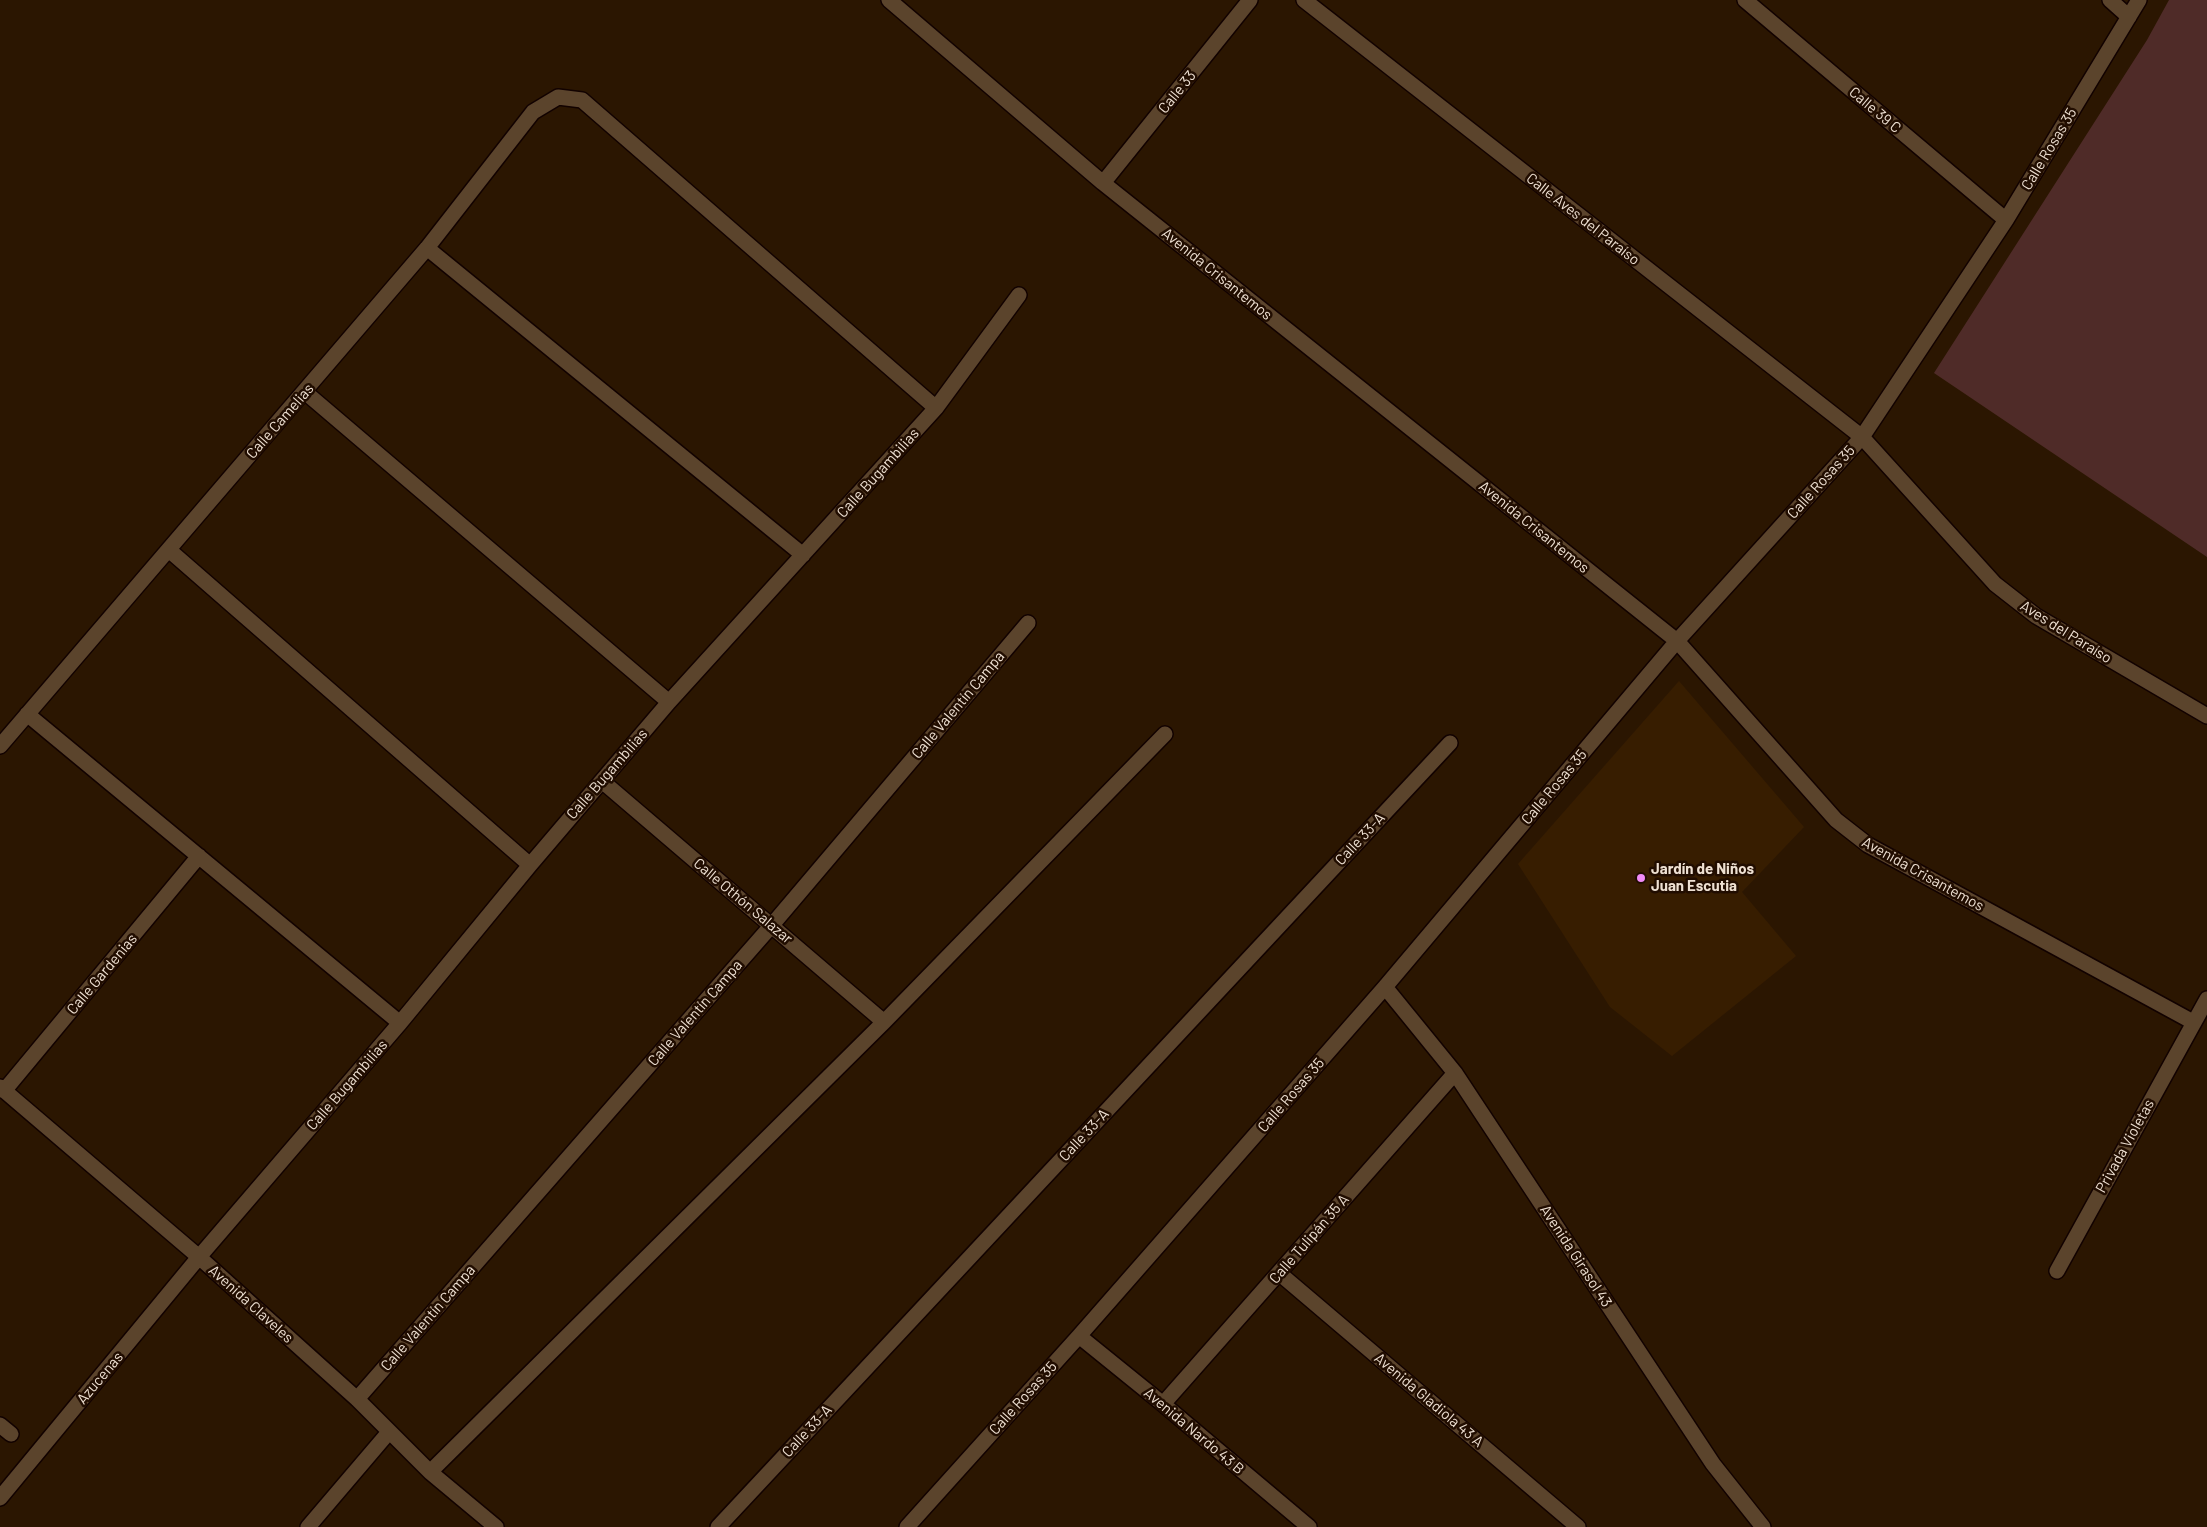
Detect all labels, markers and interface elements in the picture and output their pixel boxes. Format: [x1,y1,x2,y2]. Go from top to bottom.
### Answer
street label: Calle 33 [1154,67,1200,117]
street label: Calle 39 C [1845,83,1905,137]
street label: Calle Rosas 35 [2017,105,2081,193]
street label: Calle Aves del Paraíso [1523,169,1643,269]
street label: Avenida Crisantemos [1158,224,1276,324]
street label: Calle Camelias [242,380,318,462]
street label: Calle Bugambilias [833,425,923,521]
street label: Calle Rosas 35 [1783,442,1859,522]
street label: Avenida Crisantemos [1475,477,1593,577]
street label: Aves del Paraíso [2017,597,2115,667]
street label: Calle Valentín Campa [908,648,1008,762]
street label: Calle Bugambilias [563,725,651,823]
street label: Calle Rosas 35 [1517,746,1591,828]
street label: Calle 33-A [1331,809,1389,869]
street label: Avenida Crisantemos [1859,833,1987,915]
street label: Calle Othón Salazar [690,854,796,948]
place label: Jardín de Niños Juan Escutia [1651,860,1754,895]
marker: Jardín de Niños Juan Escutia [1635,872,1647,884]
street label: Calle Gardenias [63,930,141,1018]
street label: Calle Valentín Campa [644,956,746,1070]
street label: Calle Bugambilias [303,1036,391,1134]
street label: Calle Rosas 35 [1254,1054,1328,1136]
street label: Privada Violetas [2092,1096,2158,1196]
street label: Calle 33-A [1055,1105,1113,1165]
street label: Calle Tulipán 35 A [1265,1191,1353,1287]
street label: Avenida Girasol 43 [1536,1202,1616,1310]
street label: Avenida Claveles [205,1261,297,1347]
street label: Calle Valentín Campa [377,1261,479,1375]
street label: Azucenas [73,1348,127,1408]
street label: Avenida Gladiola 43 A [1371,1349,1487,1451]
street label: Calle Rosas 35 [985,1358,1061,1438]
street label: Avenida Nardo 43 B [1140,1384,1248,1478]
street label: Calle 33-A [778,1401,836,1461]

